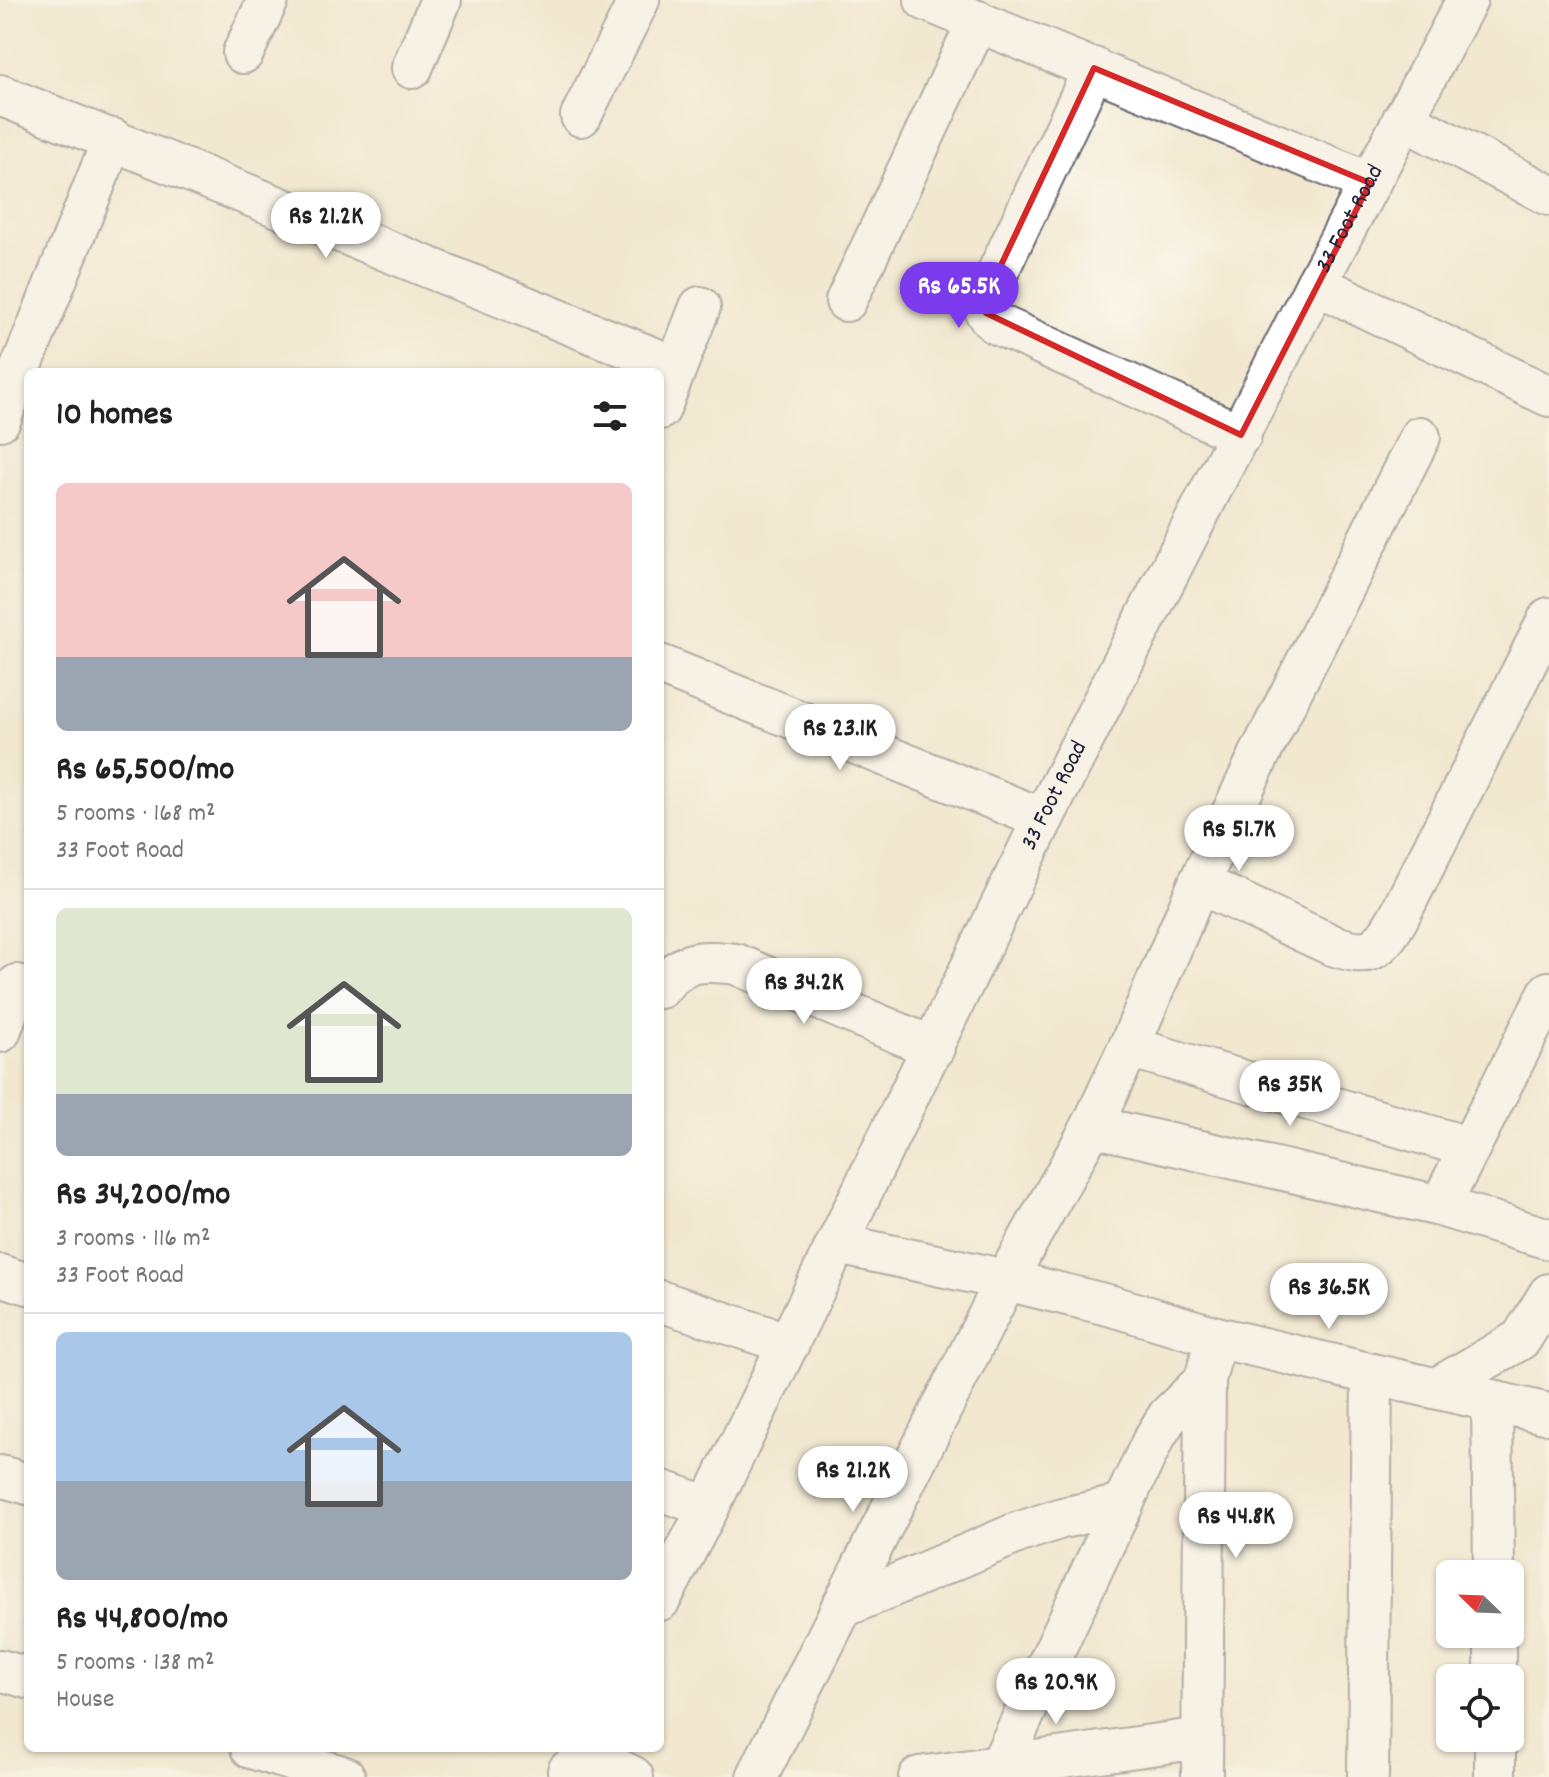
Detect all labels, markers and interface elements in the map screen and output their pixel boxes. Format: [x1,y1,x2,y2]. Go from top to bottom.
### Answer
street label: 33 Foot Road [1308,159,1393,279]
pin: Rs 21.2K [243,192,409,260]
text: Rs 21.2K [289,199,363,236]
pin: Rs 65.5K [876,262,1042,330]
text: Rs 65.5K [918,269,1000,306]
text: 10 homes [56,392,173,441]
icon: filters [588,394,632,438]
icon: home [272,535,416,679]
pin: Rs 23.1K [757,704,923,772]
text: Rs 23.1K [803,711,877,748]
street label: 33 Foot Road [1013,735,1097,856]
text: Rs 65,500/mo [56,747,235,796]
text: 5 rooms · 168 m² [56,796,216,833]
pin: Rs 51.7K [1156,805,1322,873]
text: Rs 51.7K [1202,812,1276,849]
text: 33 Foot Road [56,833,184,870]
pin: Rs 34.2K [721,958,887,1026]
icon: home [272,960,416,1104]
text: Rs 34.2K [764,965,844,1002]
pin: Rs 35K [1225,1060,1355,1128]
text: Rs 35K [1257,1067,1323,1104]
text: Rs 34,200/mo [56,1172,230,1221]
text: 3 rooms · 116 m² [56,1221,210,1258]
text: 33 Foot Road [56,1258,184,1295]
pin: Rs 36.5K [1246,1263,1412,1331]
text: Rs 36.5K [1288,1270,1370,1307]
icon: home [272,1384,416,1528]
pin: Rs 21.2K [770,1446,936,1514]
text: Rs 21.2K [816,1453,890,1490]
pin: Rs 44.8K [1153,1492,1319,1560]
text: Rs 44.8K [1197,1499,1275,1536]
north arrow [1436,1560,1524,1648]
map controls [1436,1560,1524,1752]
text: Rs 44,800/mo [56,1596,228,1645]
text: 5 rooms · 138 m² [56,1645,214,1682]
pin: Rs 20.9K [973,1658,1139,1726]
button: locate [1436,1664,1524,1752]
text: Rs 20.9K [1014,1665,1098,1702]
text: House [56,1682,114,1719]

